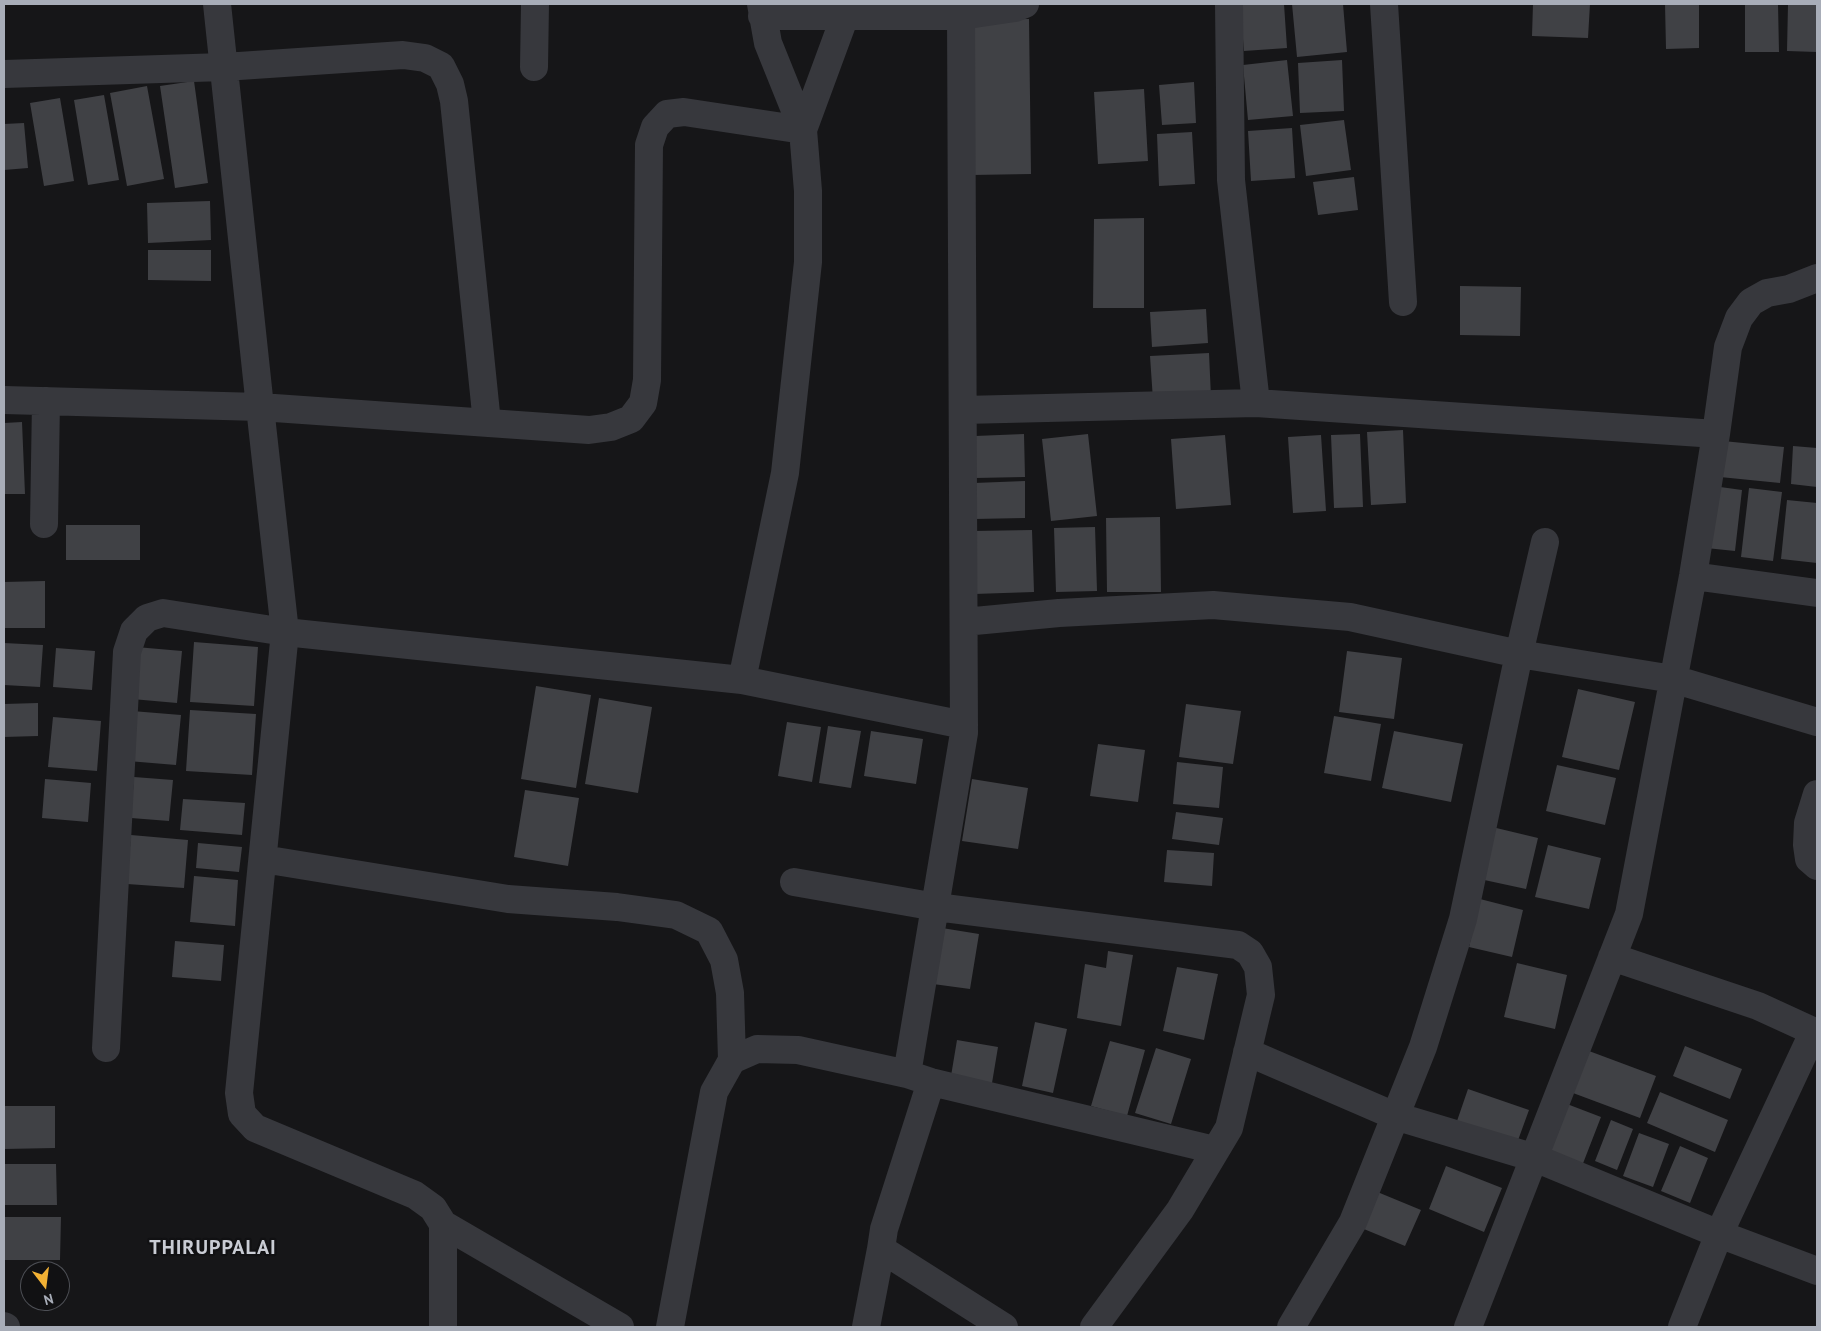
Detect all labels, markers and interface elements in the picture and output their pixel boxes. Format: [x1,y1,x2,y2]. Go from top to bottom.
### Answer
district label: THIRUPPALAI [148,1236,278,1260]
north arrow [20,1261,70,1311]
text: N [42,1290,55,1309]

